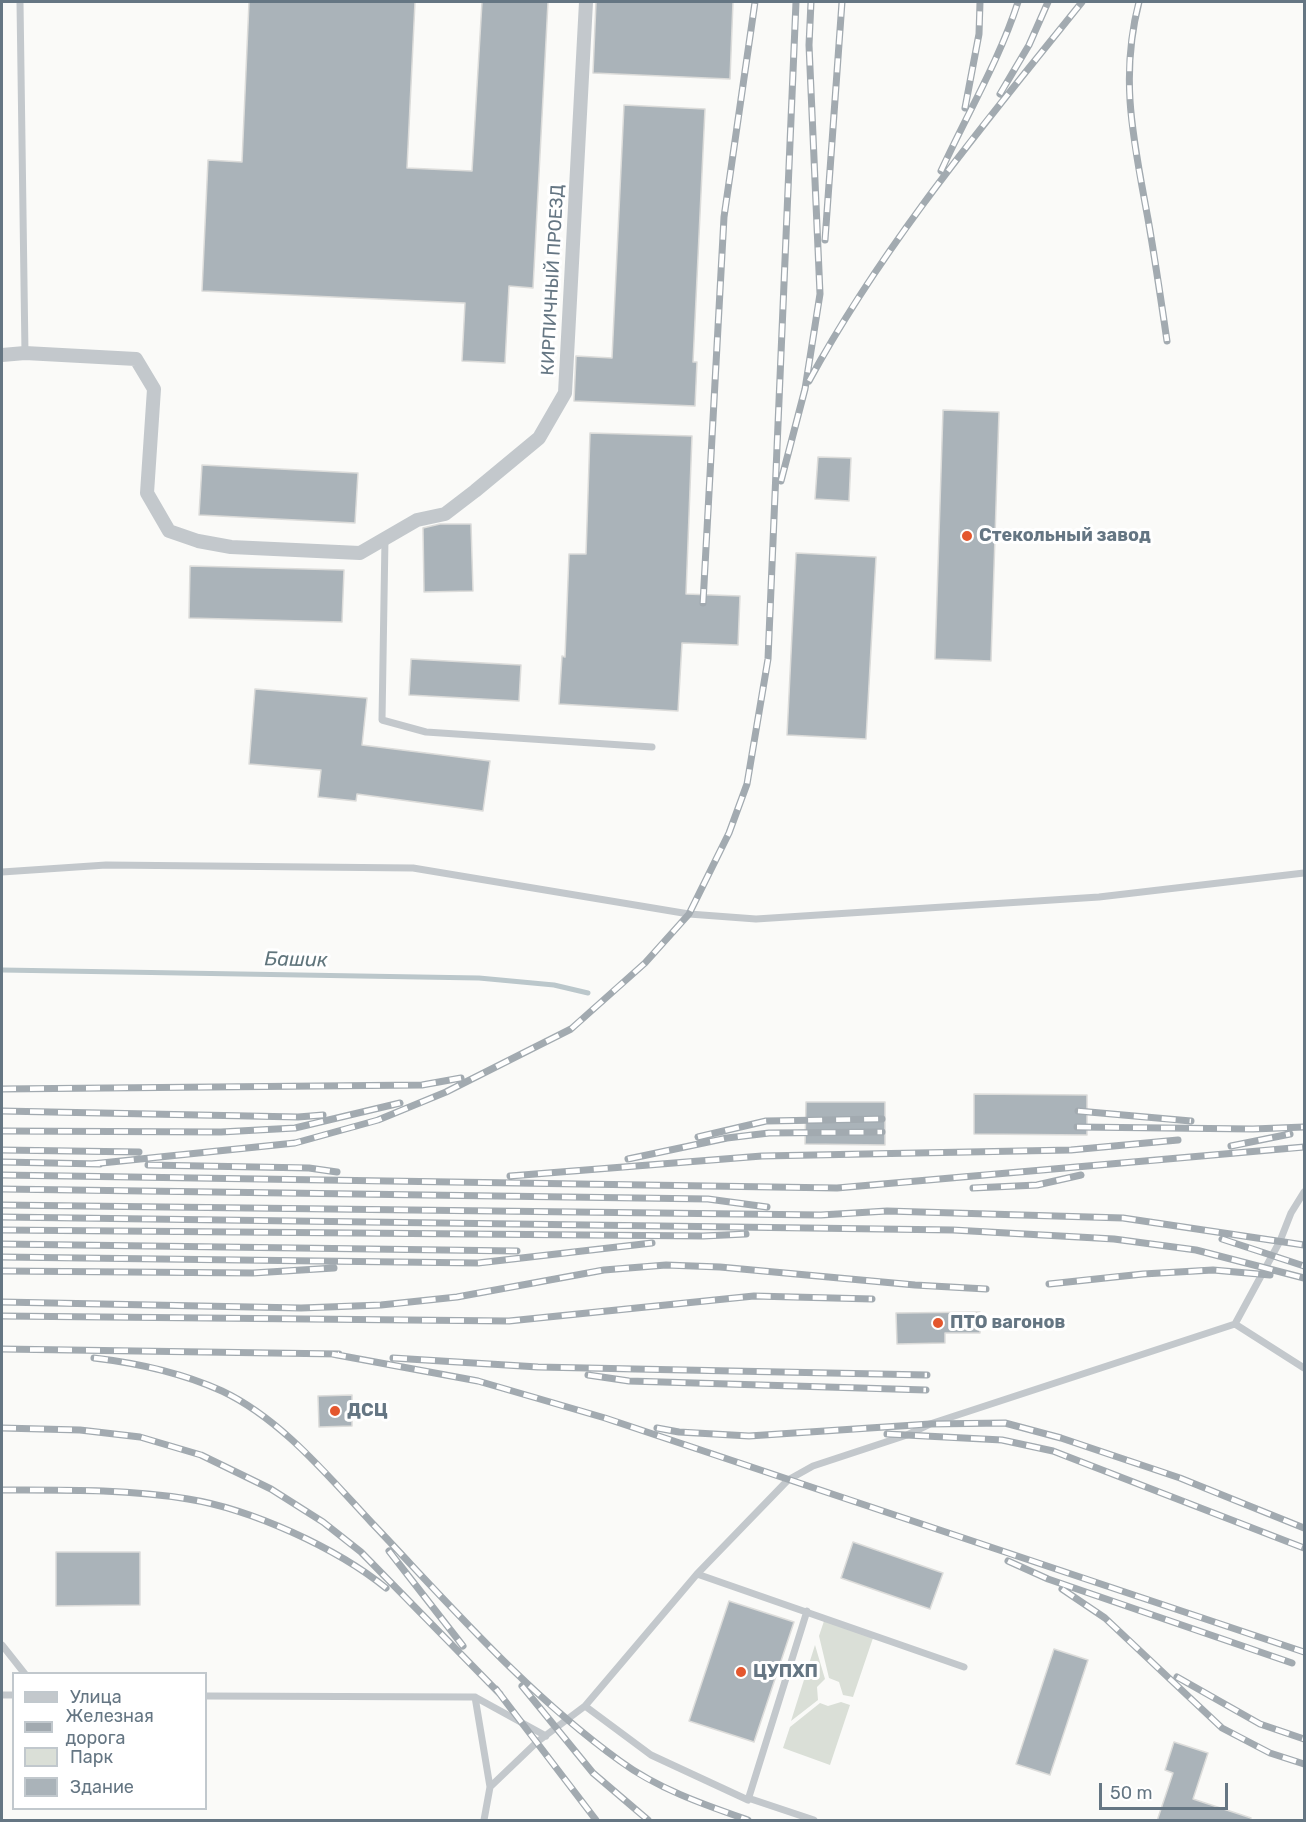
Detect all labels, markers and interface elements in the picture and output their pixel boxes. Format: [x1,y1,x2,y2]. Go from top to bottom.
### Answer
street label: КИРПИЧНЫЙ ПРОЕЗД [537,184,569,376]
place label: Стекольный завод [979,525,1151,547]
marker: Стекольный завод [960,529,974,543]
water label: Башик [264,947,328,973]
place label: ПТО вагонов [950,1312,1065,1334]
marker: ПТО вагонов [931,1316,945,1330]
place label: ДСЦ [347,1400,388,1422]
marker: ДСЦ [328,1404,342,1418]
place label: ЦУПХП [753,1661,818,1683]
marker: ЦУПХП [734,1665,748,1679]
legend [12,1672,207,1810]
text: Улица [70,1686,122,1708]
text: Железная дорога [65,1705,154,1749]
text: Парк [70,1746,113,1768]
scale bar [1102,1771,1231,1809]
text: Здание [70,1776,134,1798]
text: 50 m [1110,1782,1153,1804]

